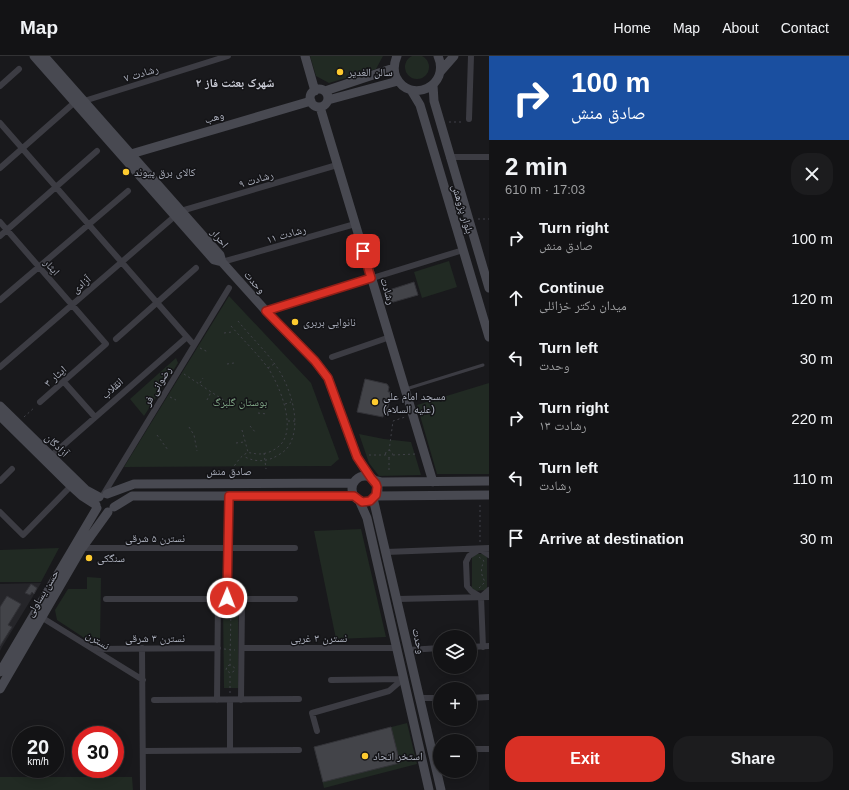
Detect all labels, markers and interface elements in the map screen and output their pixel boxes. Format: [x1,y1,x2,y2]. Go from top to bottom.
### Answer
text: Map [20,17,58,38]
text: Home [614,20,651,36]
text: Map [673,20,700,36]
text: About [722,20,759,36]
text: Contact [781,20,829,36]
street label: رشادت ۷ [122,62,160,84]
place label: سالن الغدیر [347,66,393,79]
marker: سالن الغدیر [335,67,345,77]
text: 100 m [571,67,650,98]
icon: right [505,72,557,124]
district label: شهرک بعثت فاز ۲ [196,76,274,90]
text: صادق منش [571,103,646,123]
street label: وهب [203,109,225,126]
text: 2 min [505,153,568,180]
button: close [791,153,833,195]
place label: کالای برق پیوند [134,166,196,179]
marker: کالای برق پیوند [121,167,131,177]
street label: رشادت ۹ [237,168,275,190]
text: 610 m · 17:03 [505,182,585,197]
street label: بلوار پژوهش [449,183,476,235]
text: Turn right [539,219,609,236]
street label: رشادت ۱۱ [265,223,307,245]
street label: احرار [208,225,231,250]
icon: right [505,227,527,249]
text: 100 m [791,230,833,247]
pin [346,234,380,268]
text: صادق منش [539,238,593,253]
icon: arrive [352,240,374,262]
street label: ایثار [41,256,62,278]
street label: وحدت [242,268,268,296]
street label: آزادی [69,273,94,296]
street label: رشادت [378,276,398,306]
text: Continue [539,279,604,296]
icon: ahead [505,287,527,309]
text: 120 m [791,290,833,307]
text: میدان دکتر خزائلی [539,298,627,313]
place label: نانوایی بربری [303,316,356,329]
marker: نانوایی بربری [290,317,300,327]
text: Turn left [539,339,598,356]
icon: left [505,347,527,369]
text: 30 m [800,350,833,367]
text: وحدت [539,358,570,373]
street label: ایثار ۳ [42,363,69,389]
street label: رضوانی فر [140,364,174,409]
street label: انقلاب [99,375,126,401]
place label: مسجد امام علی (علیه السلام) [383,390,446,416]
park label: بوستان گلبرگ [213,396,267,409]
marker: مسجد امام علی (علیه السلام) [370,397,380,407]
text: Turn right [539,399,609,416]
icon: right [505,407,527,429]
text: 220 m [791,410,833,427]
text: رشادت ۱۳ [539,418,587,433]
street label: آزادگان [42,431,71,460]
text: Turn left [539,459,598,476]
street label: صادق منش [206,465,252,478]
icon: left [505,467,527,489]
text: 110 m [792,470,833,487]
text: رشادت [539,478,571,493]
icon: arrive [505,527,527,549]
text: Arrive at destination [539,530,684,547]
text: 30 m [800,530,833,547]
street label: نسترن ۵ شرقی [125,532,185,545]
place label: سنگکی [97,552,125,565]
marker: سنگکی [84,553,94,563]
street label: حسن یساولی [23,567,62,619]
position arrow [206,577,248,619]
street label: وحدت [410,627,428,655]
street label: نسترن [84,628,112,653]
map controls [433,630,477,778]
button: layers [433,630,477,674]
street label: نسترن ۳ شرقی [125,632,185,645]
street label: نسترن ۳ غربی [291,632,347,645]
button: + [433,682,477,726]
speed limit sign: 30 [72,726,124,778]
button: − [433,734,477,778]
text: 20 [27,736,49,758]
button: Exit [505,736,665,782]
button: Share [673,736,833,782]
place label: استخر اتحاد [373,750,423,762]
marker: استخر اتحاد [360,751,370,761]
text: km/h [27,756,49,767]

